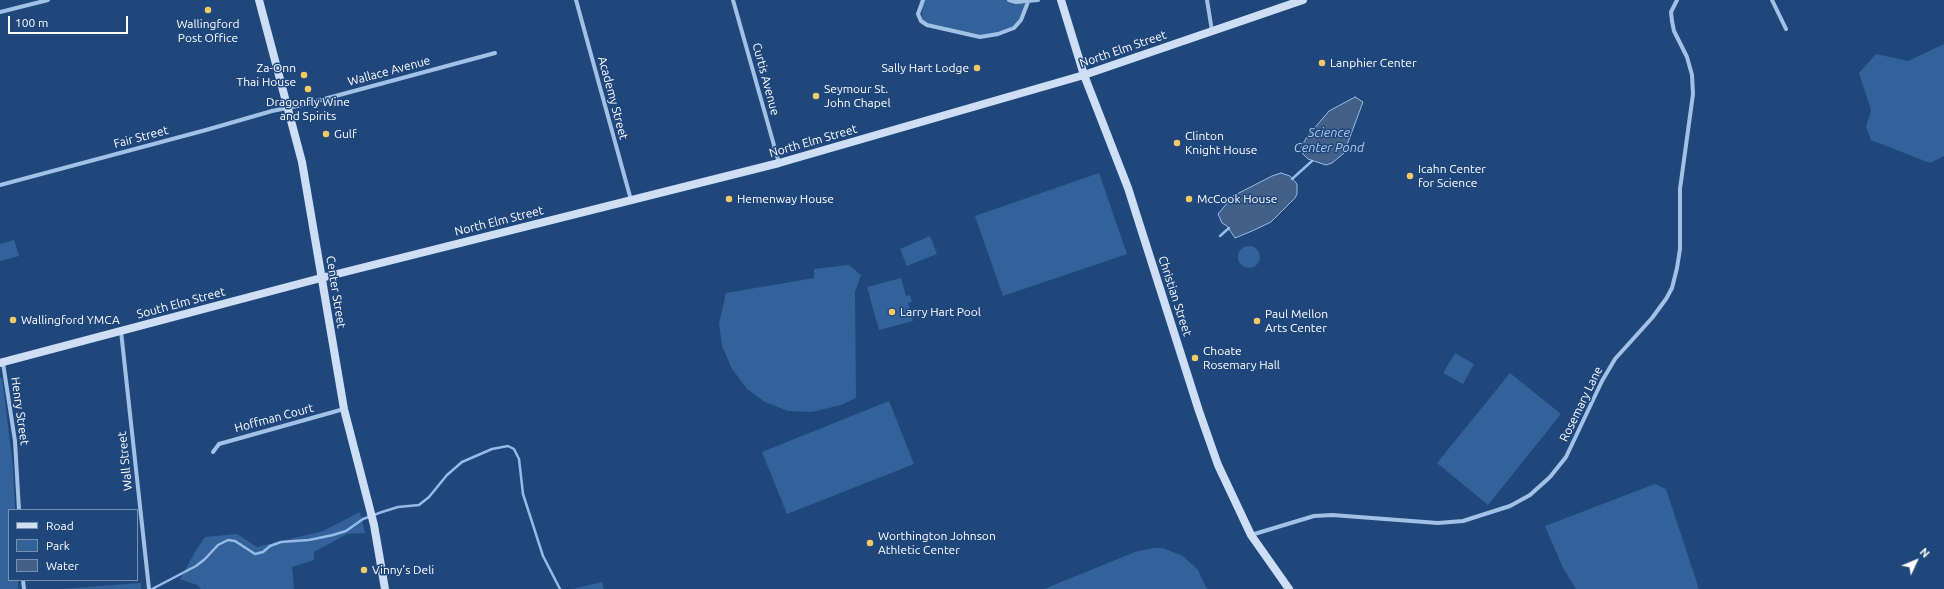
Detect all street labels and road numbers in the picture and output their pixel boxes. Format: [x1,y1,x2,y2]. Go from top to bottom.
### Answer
street label: North Elm Street [1078,27,1168,71]
street label: Curtis Avenue [749,41,783,117]
street label: Wallace Avenue [346,53,432,89]
street label: Academy Street [595,55,631,141]
street label: North Elm Street [767,122,859,160]
street label: Fair Street [112,123,170,151]
street label: North Elm Street [453,203,545,239]
street label: Christian Street [1155,254,1195,338]
street label: Center Street [323,255,349,329]
street label: South Elm Street [135,284,227,322]
street label: Rosemary Lane [1557,364,1605,444]
street label: Henry Street [8,376,32,446]
street label: Hoffman Court [233,401,315,435]
street label: Wall Street [115,431,135,491]

